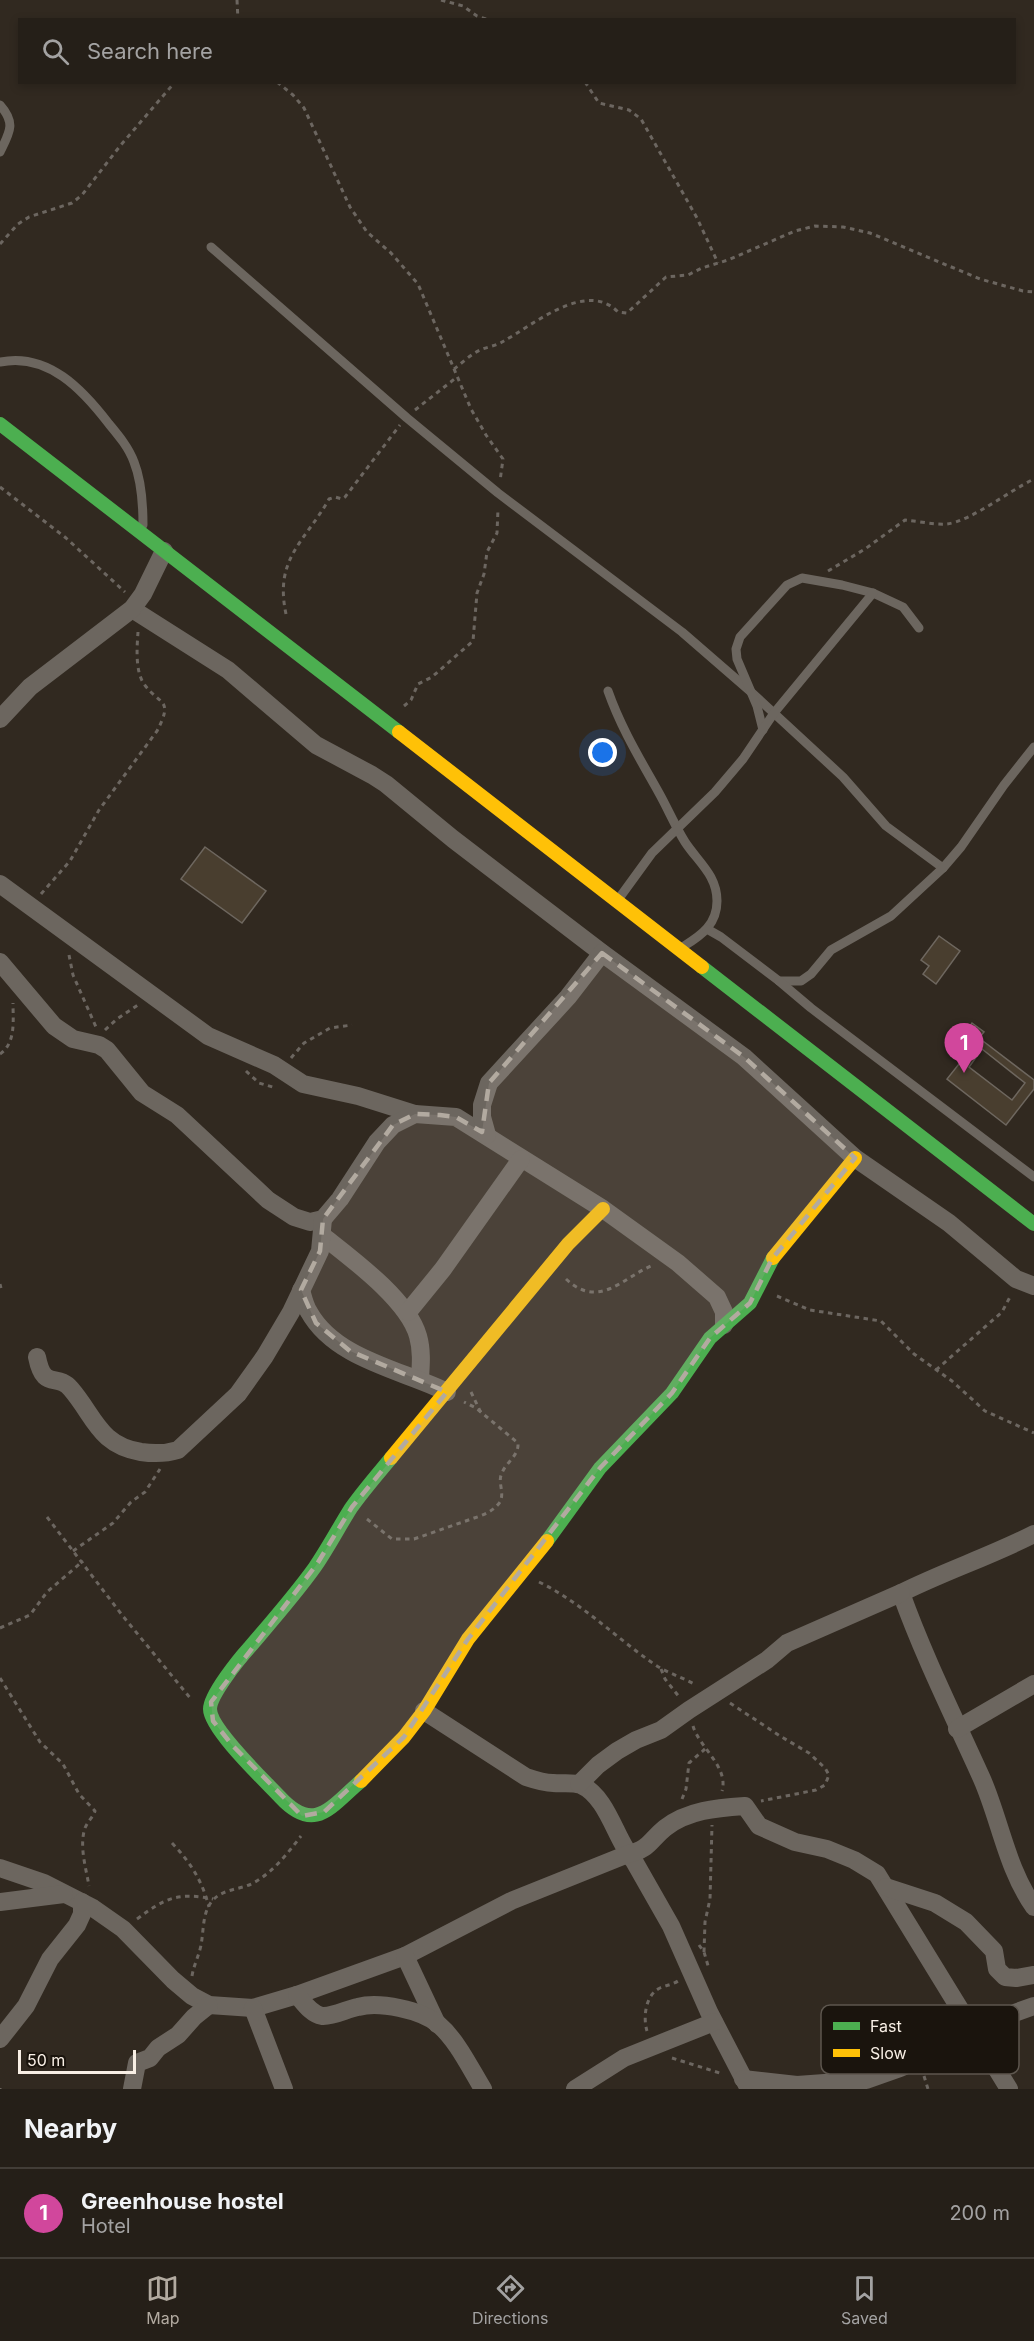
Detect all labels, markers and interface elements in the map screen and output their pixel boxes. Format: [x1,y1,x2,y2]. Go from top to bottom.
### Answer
search box [18,18,1016,84]
icon: search [39,35,72,68]
text: Search here [87,38,213,64]
your location [588,738,617,767]
pin: 1 [944,1024,984,1073]
legend [821,2005,1019,2074]
text: Fast [870,2016,902,2036]
text: Slow [870,2043,907,2063]
scale bar [18,2047,136,2074]
text: 50 m [27,2050,65,2070]
text: Nearby [24,2113,117,2144]
text: Greenhouse hostel [81,2188,284,2214]
text: 1 [39,2201,48,2225]
text: 200 m [949,2201,1010,2225]
text: Hotel [81,2214,131,2238]
tab: Map [146,2272,180,2328]
tab: Directions [472,2272,548,2328]
tab: Saved [841,2272,888,2328]

